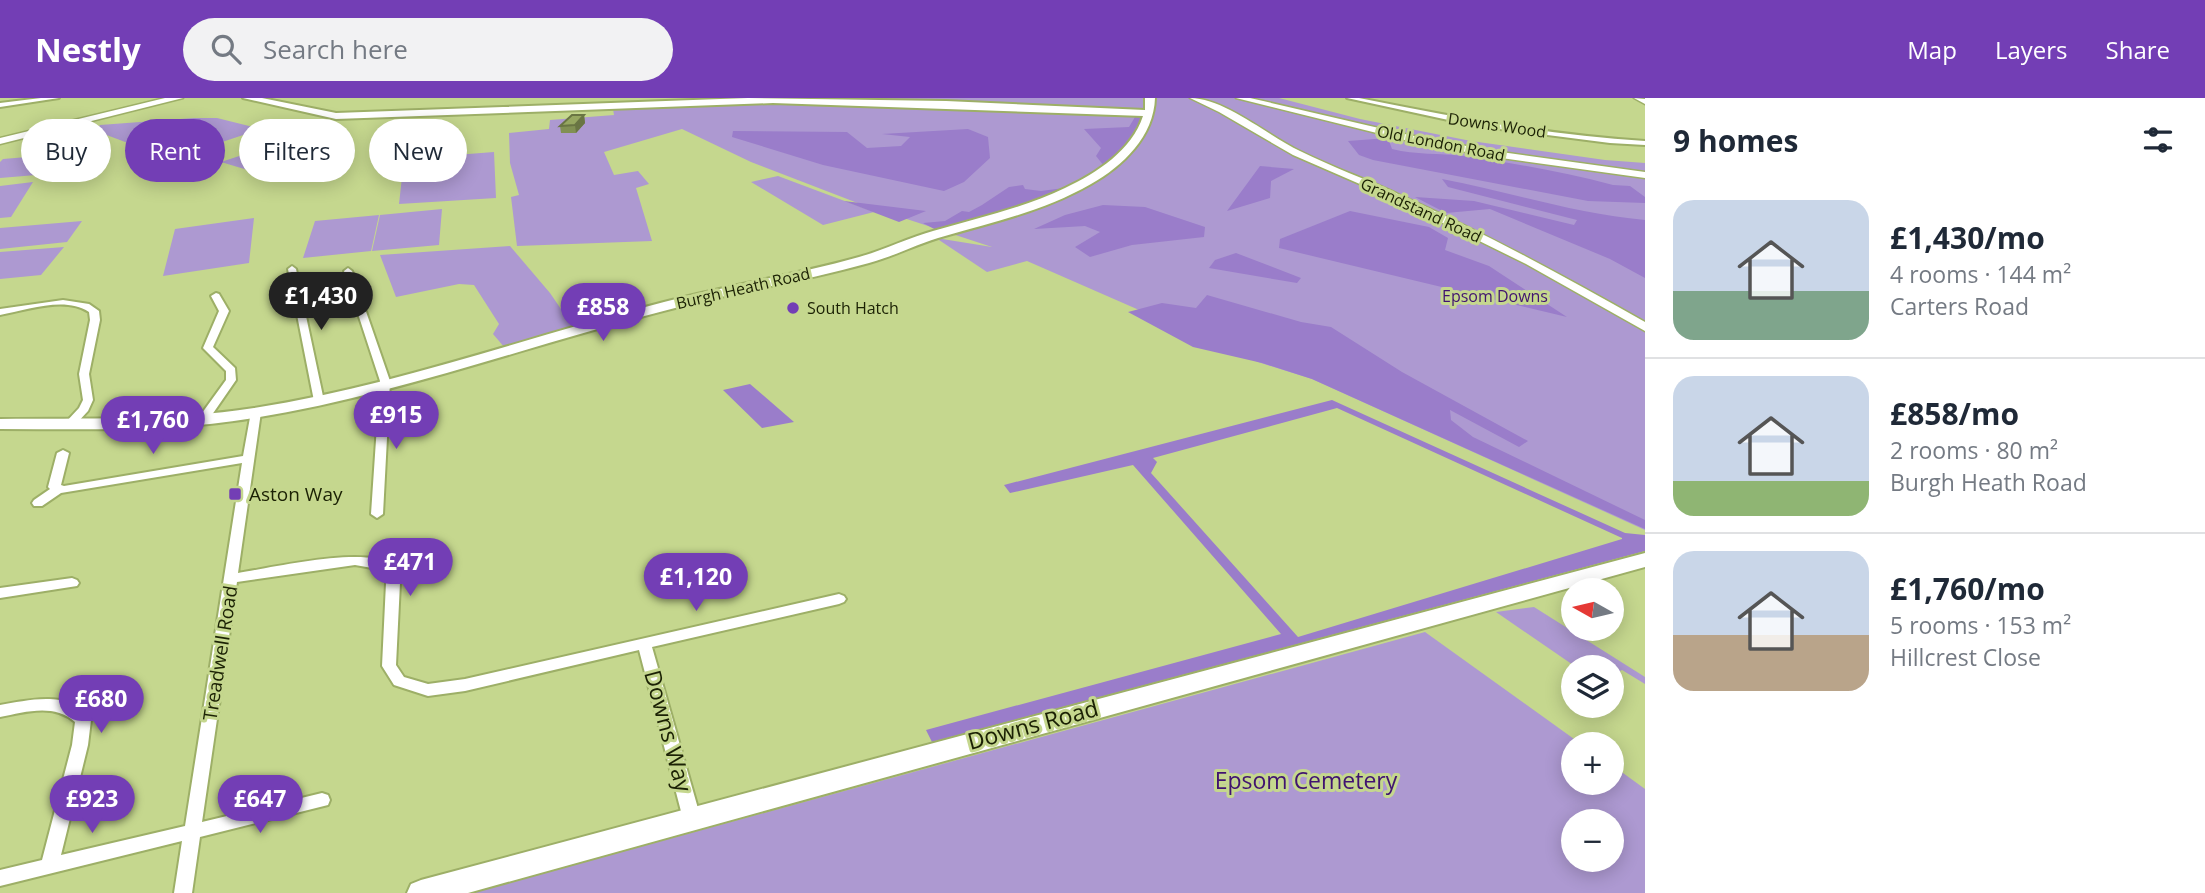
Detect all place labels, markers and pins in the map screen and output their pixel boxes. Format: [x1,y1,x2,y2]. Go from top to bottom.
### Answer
pin: £1,430 [264,272,378,332]
pin: £858 [562,284,644,343]
place label: South Hatch [807,297,899,319]
marker: South Hatch [785,300,801,316]
pin: £915 [355,392,437,451]
pin: £1,760 [96,396,210,456]
place label: Aston Way [249,481,343,507]
marker: Aston Way [227,486,243,502]
pin: £471 [369,538,451,598]
pin: £1,120 [639,554,753,613]
pin: £680 [60,676,142,735]
pin: £923 [51,776,133,835]
pin: £647 [219,776,301,835]

